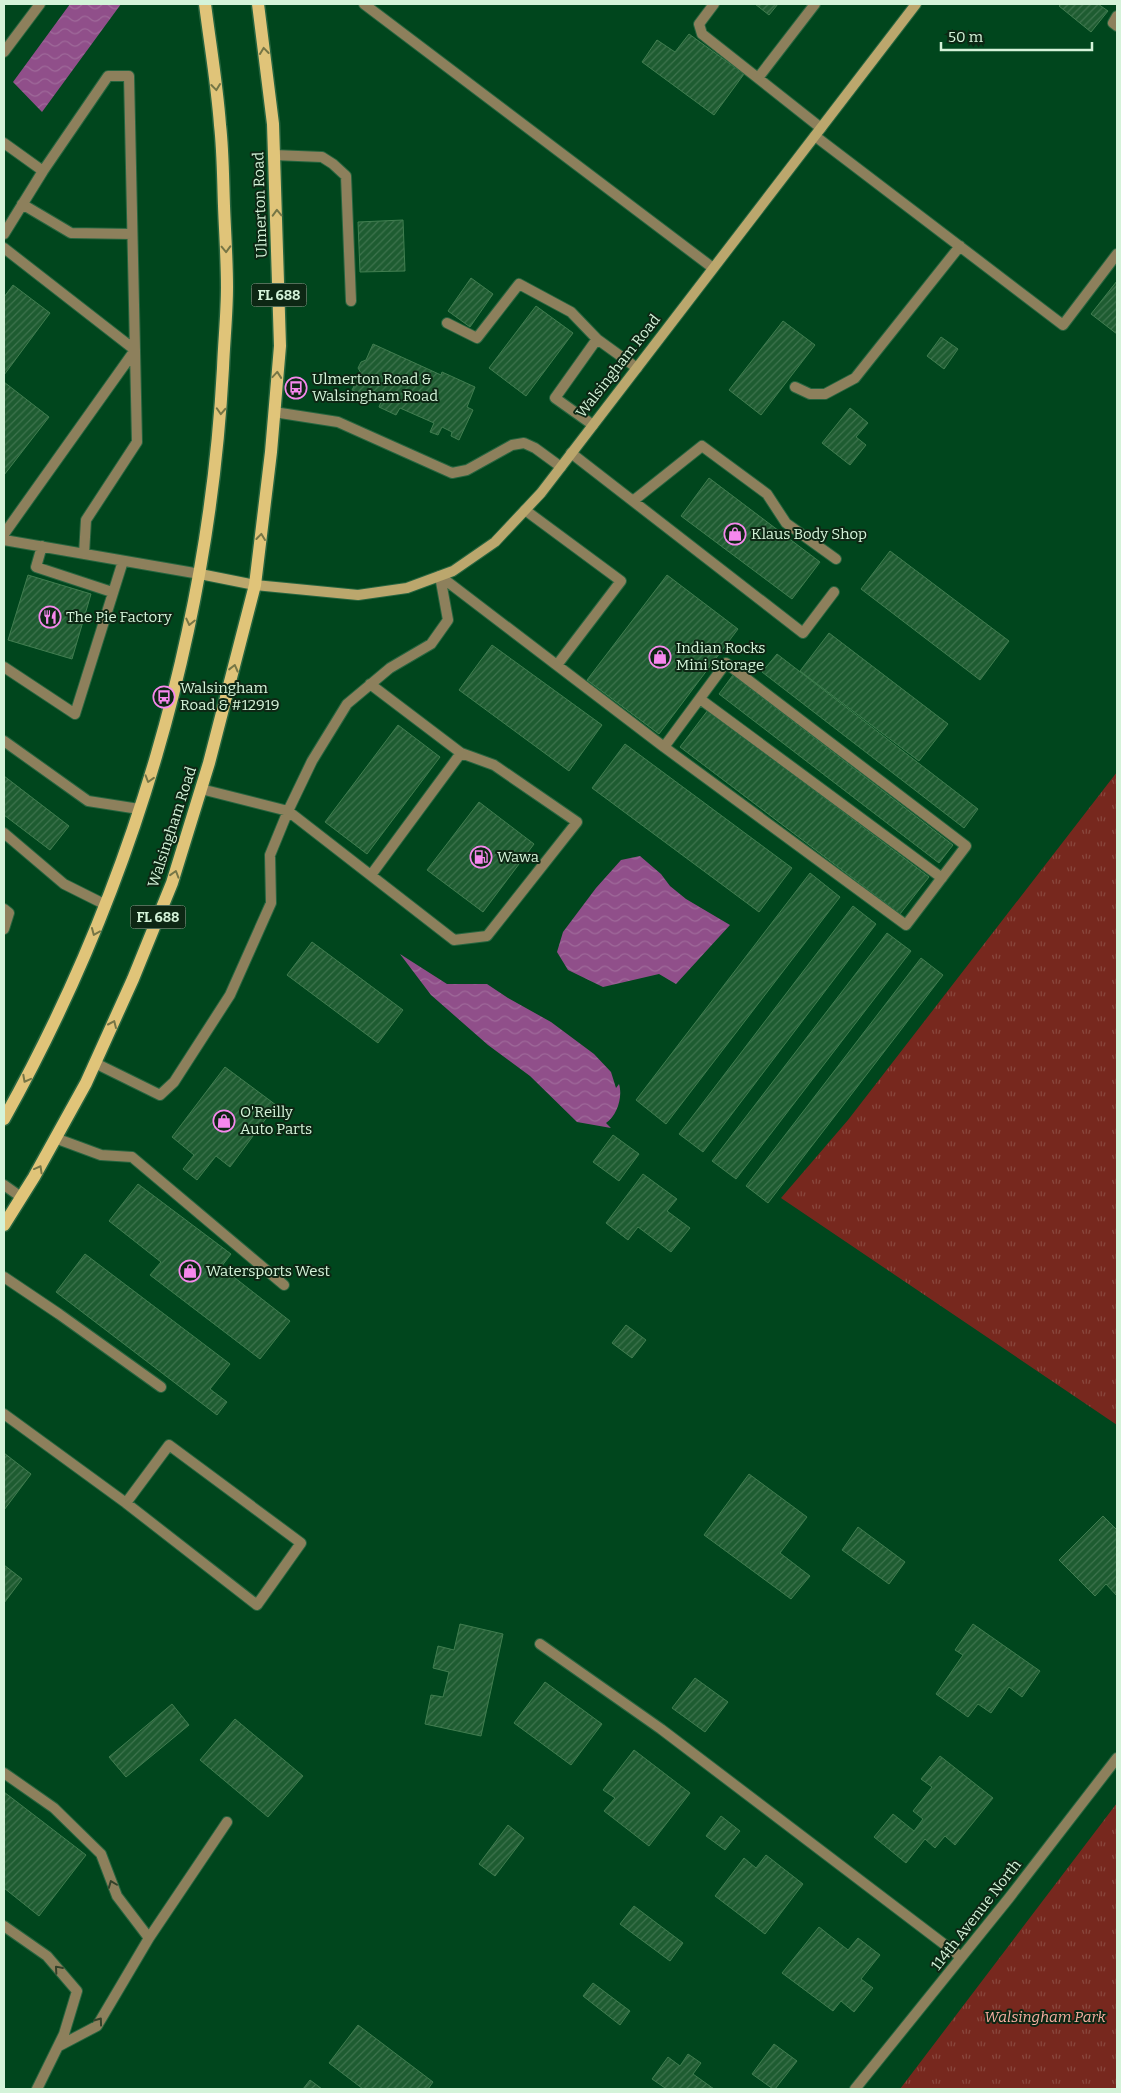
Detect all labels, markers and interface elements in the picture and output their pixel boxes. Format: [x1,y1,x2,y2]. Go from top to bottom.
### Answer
scale bar [941,20,1092,52]
text: 50 m [948,28,984,46]
one-way arrow [259,47,270,55]
one-way arrow [210,82,220,91]
street label: Ulmerton Road [249,151,271,258]
one-way arrow [271,209,282,217]
one-way arrow [220,245,231,253]
road number: FL 688 [252,284,306,306]
street label: Walsingham Road [572,311,664,421]
place label: Ulmerton Road & Walsingham Road [312,370,438,405]
one-way arrow [272,371,283,379]
bus stop icon: Ulmerton Road & Walsingham Road [284,376,308,400]
one-way arrow [215,407,226,415]
shop icon: Klaus Body Shop [723,522,747,546]
place label: Klaus Body Shop [751,525,867,543]
one-way arrow [255,532,266,540]
restaurant icon: The Pie Factory [38,605,62,629]
place label: The Pie Factory [66,608,172,626]
one-way arrow [185,617,196,626]
place label: Indian Rocks Mini Storage [676,639,765,674]
shop icon: Indian Rocks Mini Storage [648,645,672,669]
one-way arrow [228,663,239,672]
place label: Walsingham Road & #12919 [180,679,280,714]
bus stop icon: Walsingham Road & #12919 [152,685,176,709]
street label: Walsingham Road [144,764,200,890]
one-way arrow [144,774,154,782]
fuel station icon: Wawa [469,845,493,869]
place label: Wawa [497,848,539,866]
one-way arrow [169,870,179,879]
road number: FL 688 [130,906,186,929]
one-way arrow [90,927,101,936]
one-way arrow [106,1020,117,1029]
one-way arrow [22,1074,32,1083]
place label: O'Reilly Auto Parts [240,1103,312,1138]
shop icon: O'Reilly Auto Parts [212,1109,236,1133]
one-way arrow [32,1165,42,1174]
shop icon: Watersports West [178,1259,202,1283]
place label: Watersports West [206,1262,331,1280]
street label: 114th Avenue North [927,1855,1025,1974]
one-way arrow [108,1880,118,1889]
one-way arrow [54,1965,63,1974]
park label: Walsingham Park [984,2008,1107,2026]
one-way arrow [93,2017,102,2027]

